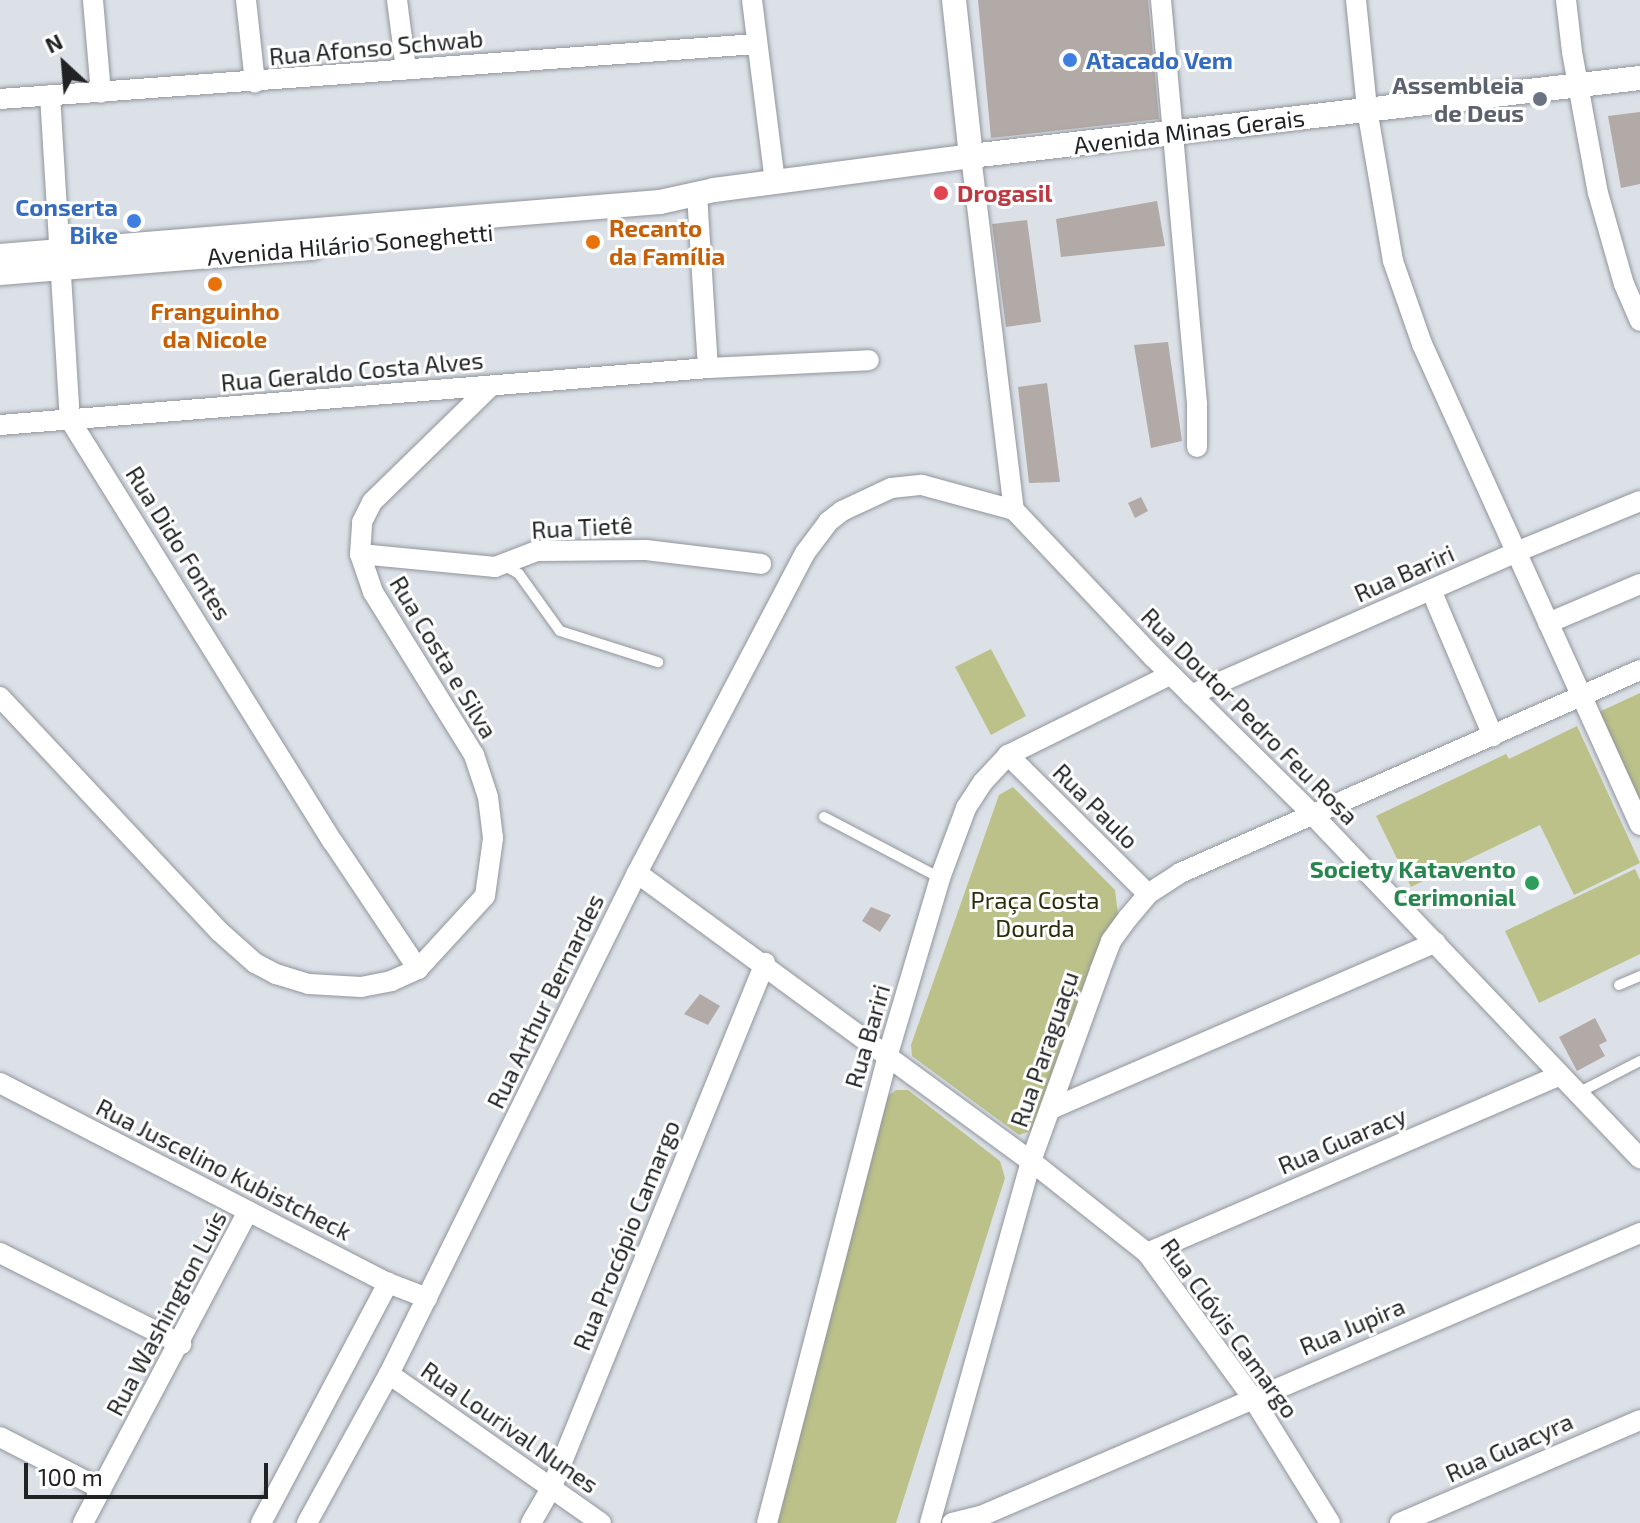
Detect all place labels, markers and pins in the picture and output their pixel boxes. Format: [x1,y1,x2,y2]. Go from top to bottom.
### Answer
place label: Atacado Vem [1086,46,1234,74]
marker: Atacado Vem [1061,51,1079,69]
place label: Assembleia de Deus [1392,71,1524,127]
marker: Assembleia de Deus [1531,90,1549,108]
place label: Drogasil [957,179,1052,207]
marker: Drogasil [932,184,950,202]
place label: Conserta Bike [15,193,118,249]
marker: Conserta Bike [125,212,143,230]
place label: Recanto da Família [609,214,725,270]
marker: Recanto da Família [584,233,602,251]
marker: Franguinho da Nicole [206,275,224,293]
place label: Franguinho da Nicole [150,297,280,353]
place label: Society Katavento Cerimonial [1309,855,1516,911]
marker: Society Katavento Cerimonial [1523,874,1541,892]

